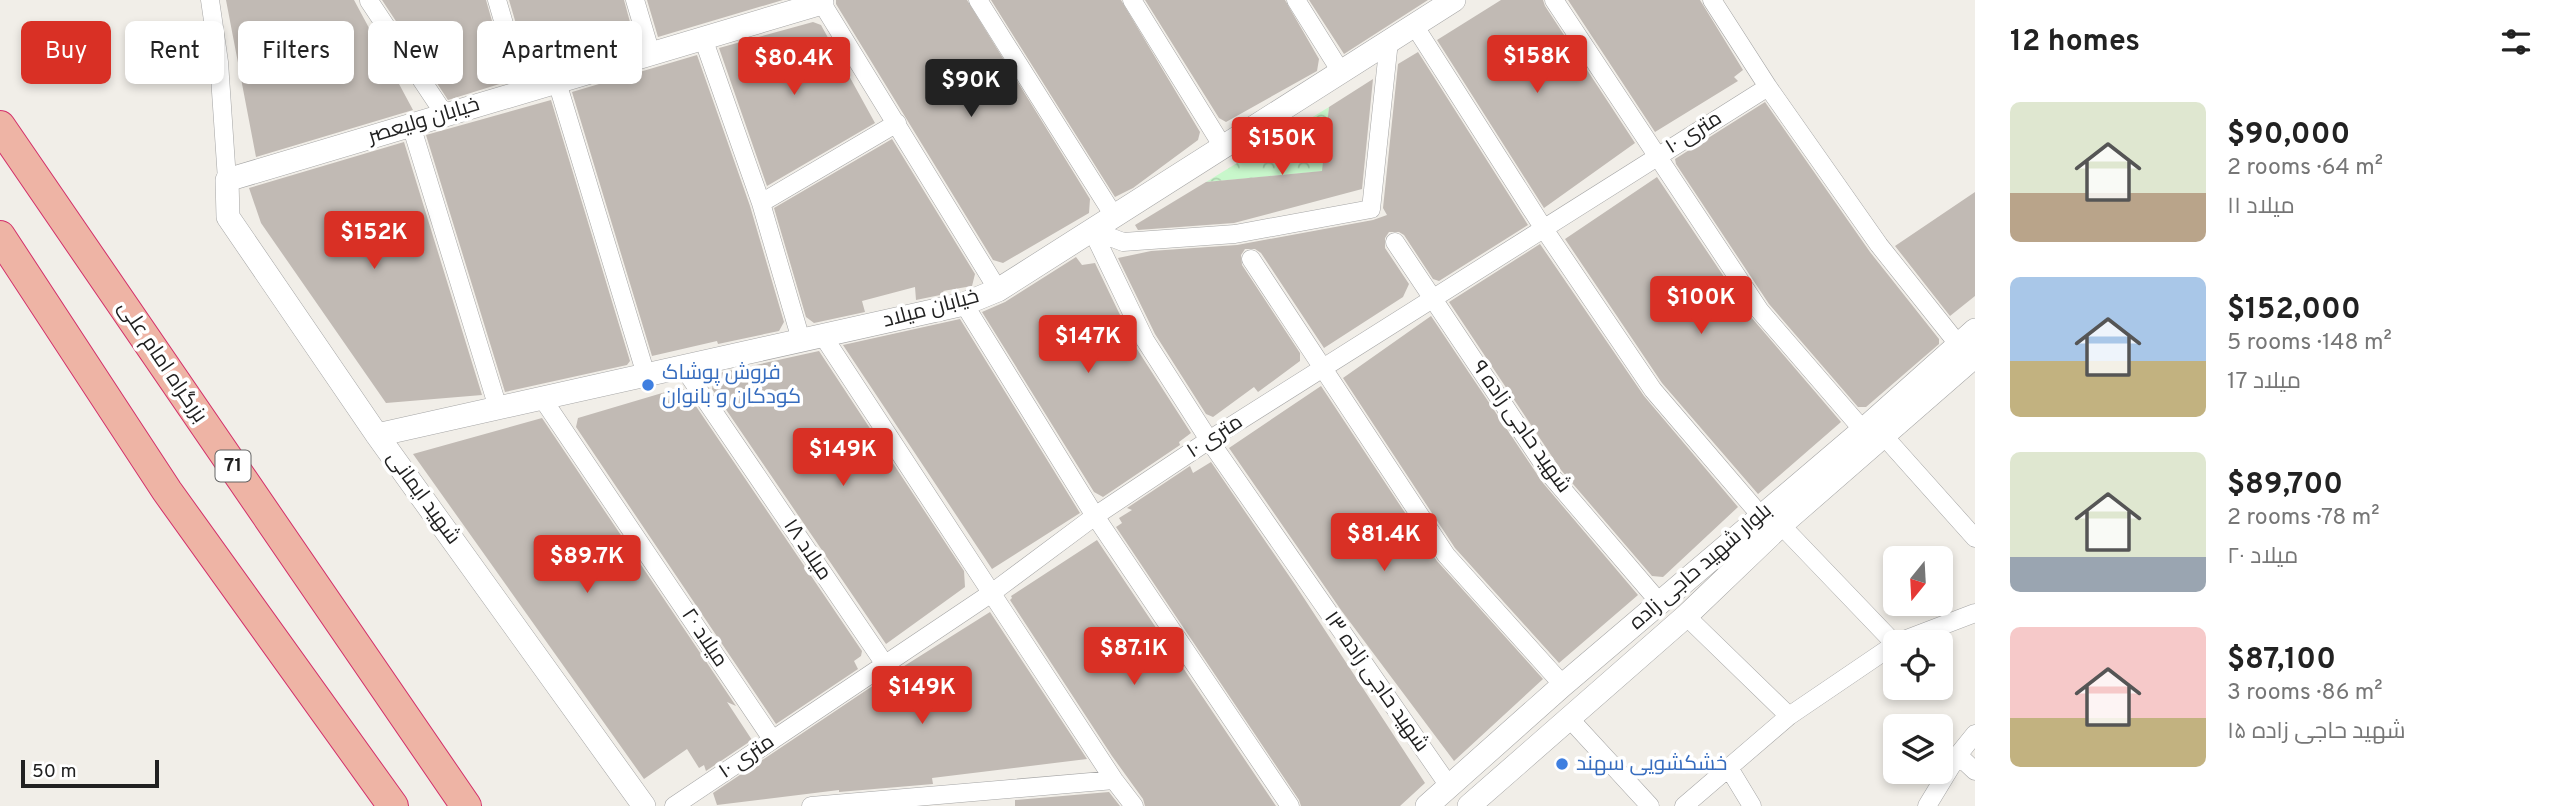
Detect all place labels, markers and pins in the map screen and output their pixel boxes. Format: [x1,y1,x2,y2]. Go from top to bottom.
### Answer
pin: $158K [1488,36,1586,95]
pin: $80.4K [737,38,851,97]
pin: $90K [930,60,1012,119]
pin: $150K [1233,118,1331,177]
pin: $152K [325,212,423,271]
pin: $100K [1652,276,1750,336]
pin: $147K [1039,316,1137,375]
place label: فروش پوشاک کودکان و بانوان [662,360,801,411]
marker: فروش پوشاک کودکان و بانوان [640,377,656,393]
pin: $149K [794,428,892,488]
pin: $81.4K [1327,514,1441,573]
pin: $89.7K [530,536,644,595]
pin: $87.1K [1077,628,1191,687]
pin: $149K [873,666,971,726]
place label: خشکشویی سهند [1576,751,1727,778]
marker: خشکشویی سهند [1554,756,1570,772]

